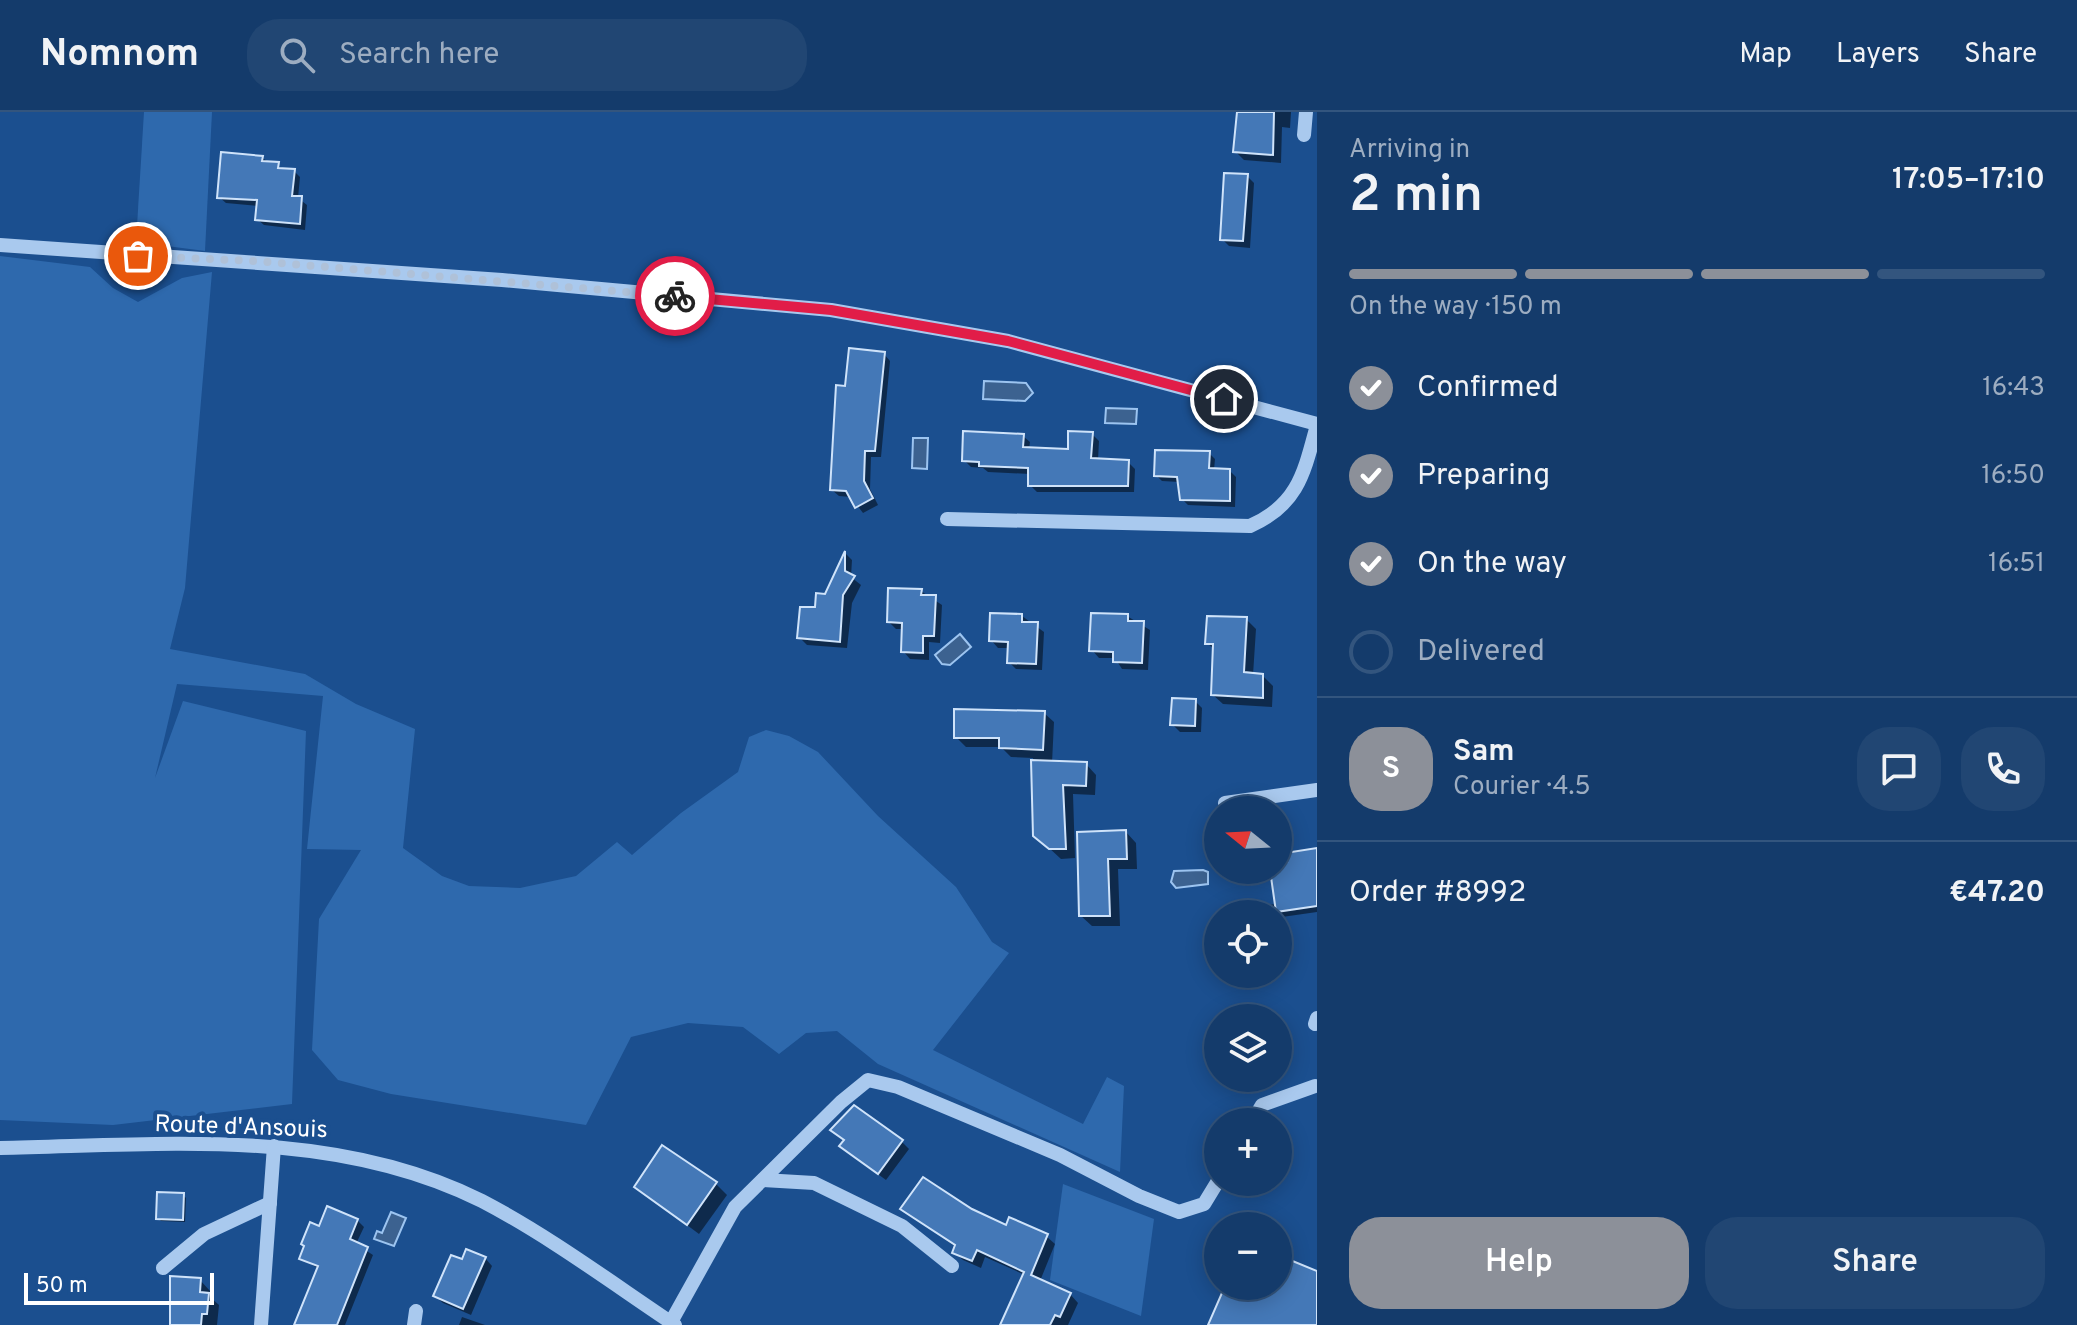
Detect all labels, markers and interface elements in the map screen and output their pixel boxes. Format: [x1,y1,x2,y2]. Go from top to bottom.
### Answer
search box [247,19,807,91]
text: Nomnom [40,31,199,80]
icon: search [275,33,319,77]
text: Search here [339,37,499,74]
text: Map [1739,37,1792,73]
text: Layers [1836,37,1920,73]
text: Share [1964,37,2037,73]
text: Arriving in [1349,134,1470,167]
text: 17:05–17:10 [1892,162,2045,199]
text: 2 min [1349,164,1483,230]
pin [104,222,172,290]
icon: bag [116,234,160,278]
courier [635,256,715,336]
icon: bike [653,274,697,318]
text: On the way · 150 m [1349,291,1562,324]
pin [1190,365,1258,433]
icon: check [1349,366,1393,410]
text: Confirmed [1417,370,1559,407]
text: 16:43 [1982,372,2045,405]
icon: home [1202,377,1246,421]
icon: check [1349,454,1393,498]
text: Preparing [1417,458,1550,495]
text: 16:50 [1981,460,2045,493]
icon: check [1349,542,1393,586]
text: On the way [1417,546,1567,583]
text: 16:51 [1988,548,2045,581]
text: Delivered [1417,634,1545,671]
button: chat [1857,727,1941,811]
button: phone [1961,727,2045,811]
text: Sam [1453,734,1515,771]
text: S [1382,751,1400,788]
text: Courier · 4.5 [1453,771,1591,804]
north arrow [1204,796,1292,884]
map controls [1204,796,1292,1300]
text: Order #8992 [1349,875,1526,912]
text: €47.20 [1949,875,2045,912]
button: locate [1204,900,1292,988]
button: layers [1204,1004,1292,1092]
button: + [1204,1108,1292,1196]
street label: Route d'Ansouis [154,1110,328,1146]
button: − [1204,1212,1292,1300]
button: Help [1349,1217,1689,1309]
button: Share [1705,1217,2045,1309]
scale bar [24,1269,214,1305]
text: 50 m [36,1273,88,1300]

